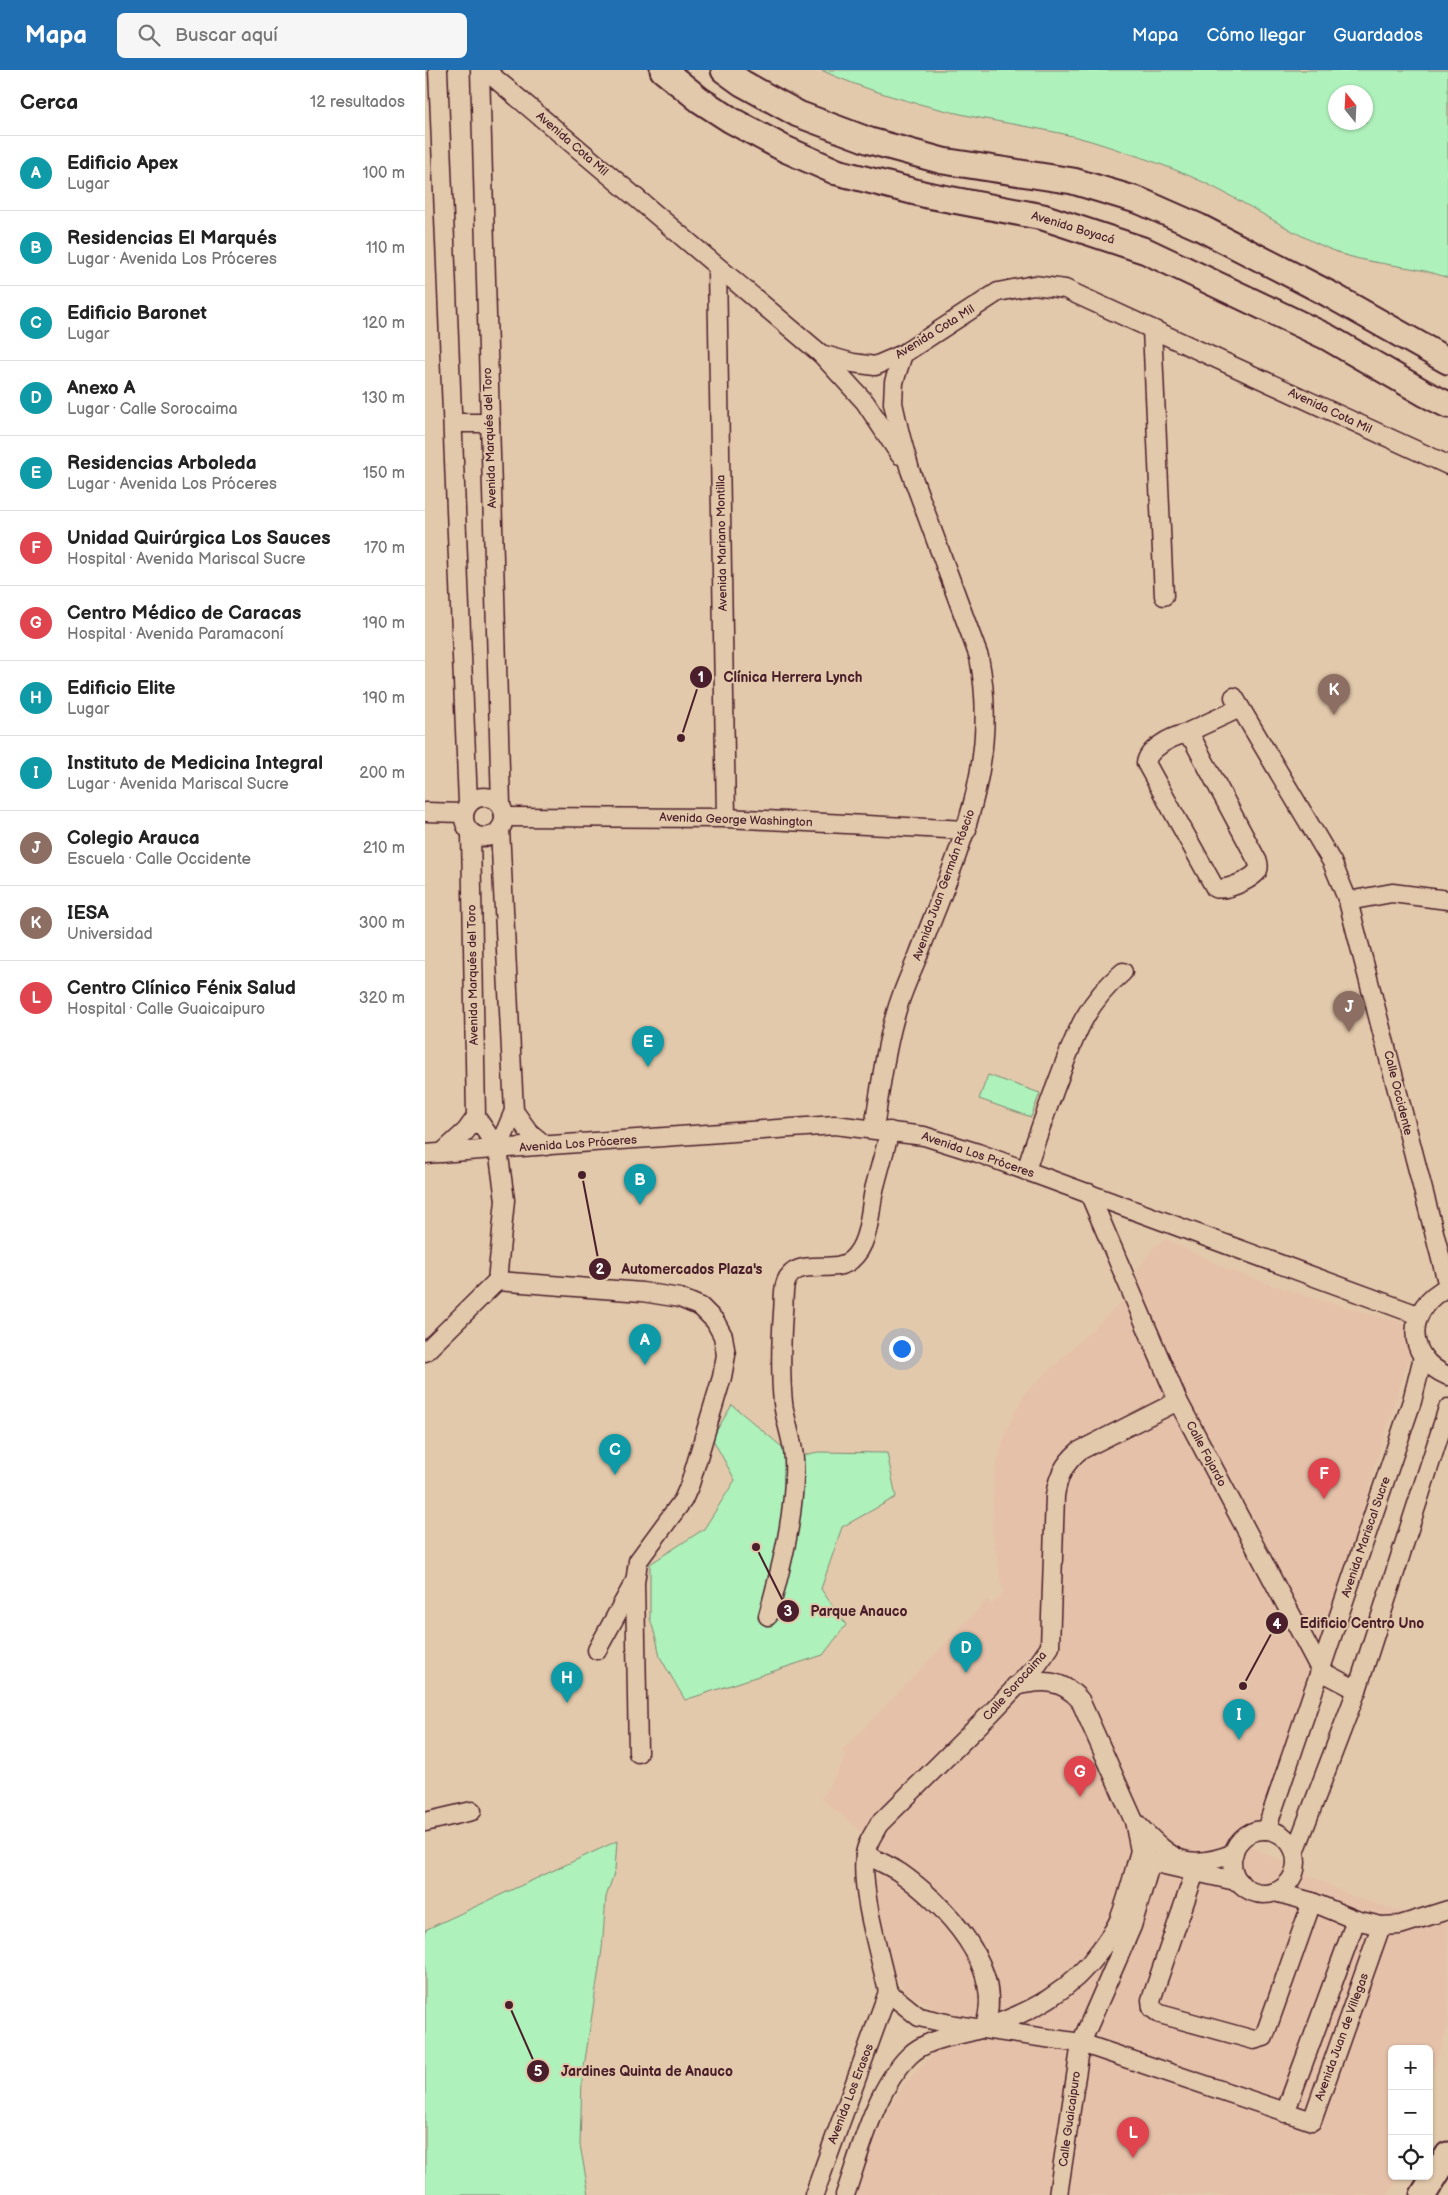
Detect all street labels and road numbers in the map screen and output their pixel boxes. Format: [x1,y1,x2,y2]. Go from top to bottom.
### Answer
street label: Avenida Cota Mil [533,109,611,179]
street label: Avenida Boyacá [1030,208,1117,248]
street label: Avenida Cota Mil [893,302,977,362]
street label: Avenida Marqués del Toro [480,367,500,509]
street label: Avenida Cota Mil [1286,385,1374,437]
street label: Avenida Mariano Montilla [713,474,731,611]
street label: Avenida Juan Germán Róscio [910,807,978,963]
street label: Avenida George Washington [659,810,813,830]
street label: Avenida Marqués del Toro [464,904,482,1046]
street label: Calle Occidente [1380,1049,1416,1137]
street label: Avenida Los Próceres [920,1129,1036,1181]
street label: Avenida Los Próceres [519,1132,637,1156]
street label: Calle Fajardo [1182,1419,1230,1489]
street label: Avenida Mariscal Sucre [1338,1475,1394,1599]
street label: Calle Sorocaima [980,1648,1050,1724]
street label: Avenida Juan de Villegas [1312,1971,1372,2103]
street label: Avenida Los Erasos [825,2042,877,2146]
street label: Calle Guaicaipuro [1056,2070,1084,2168]

